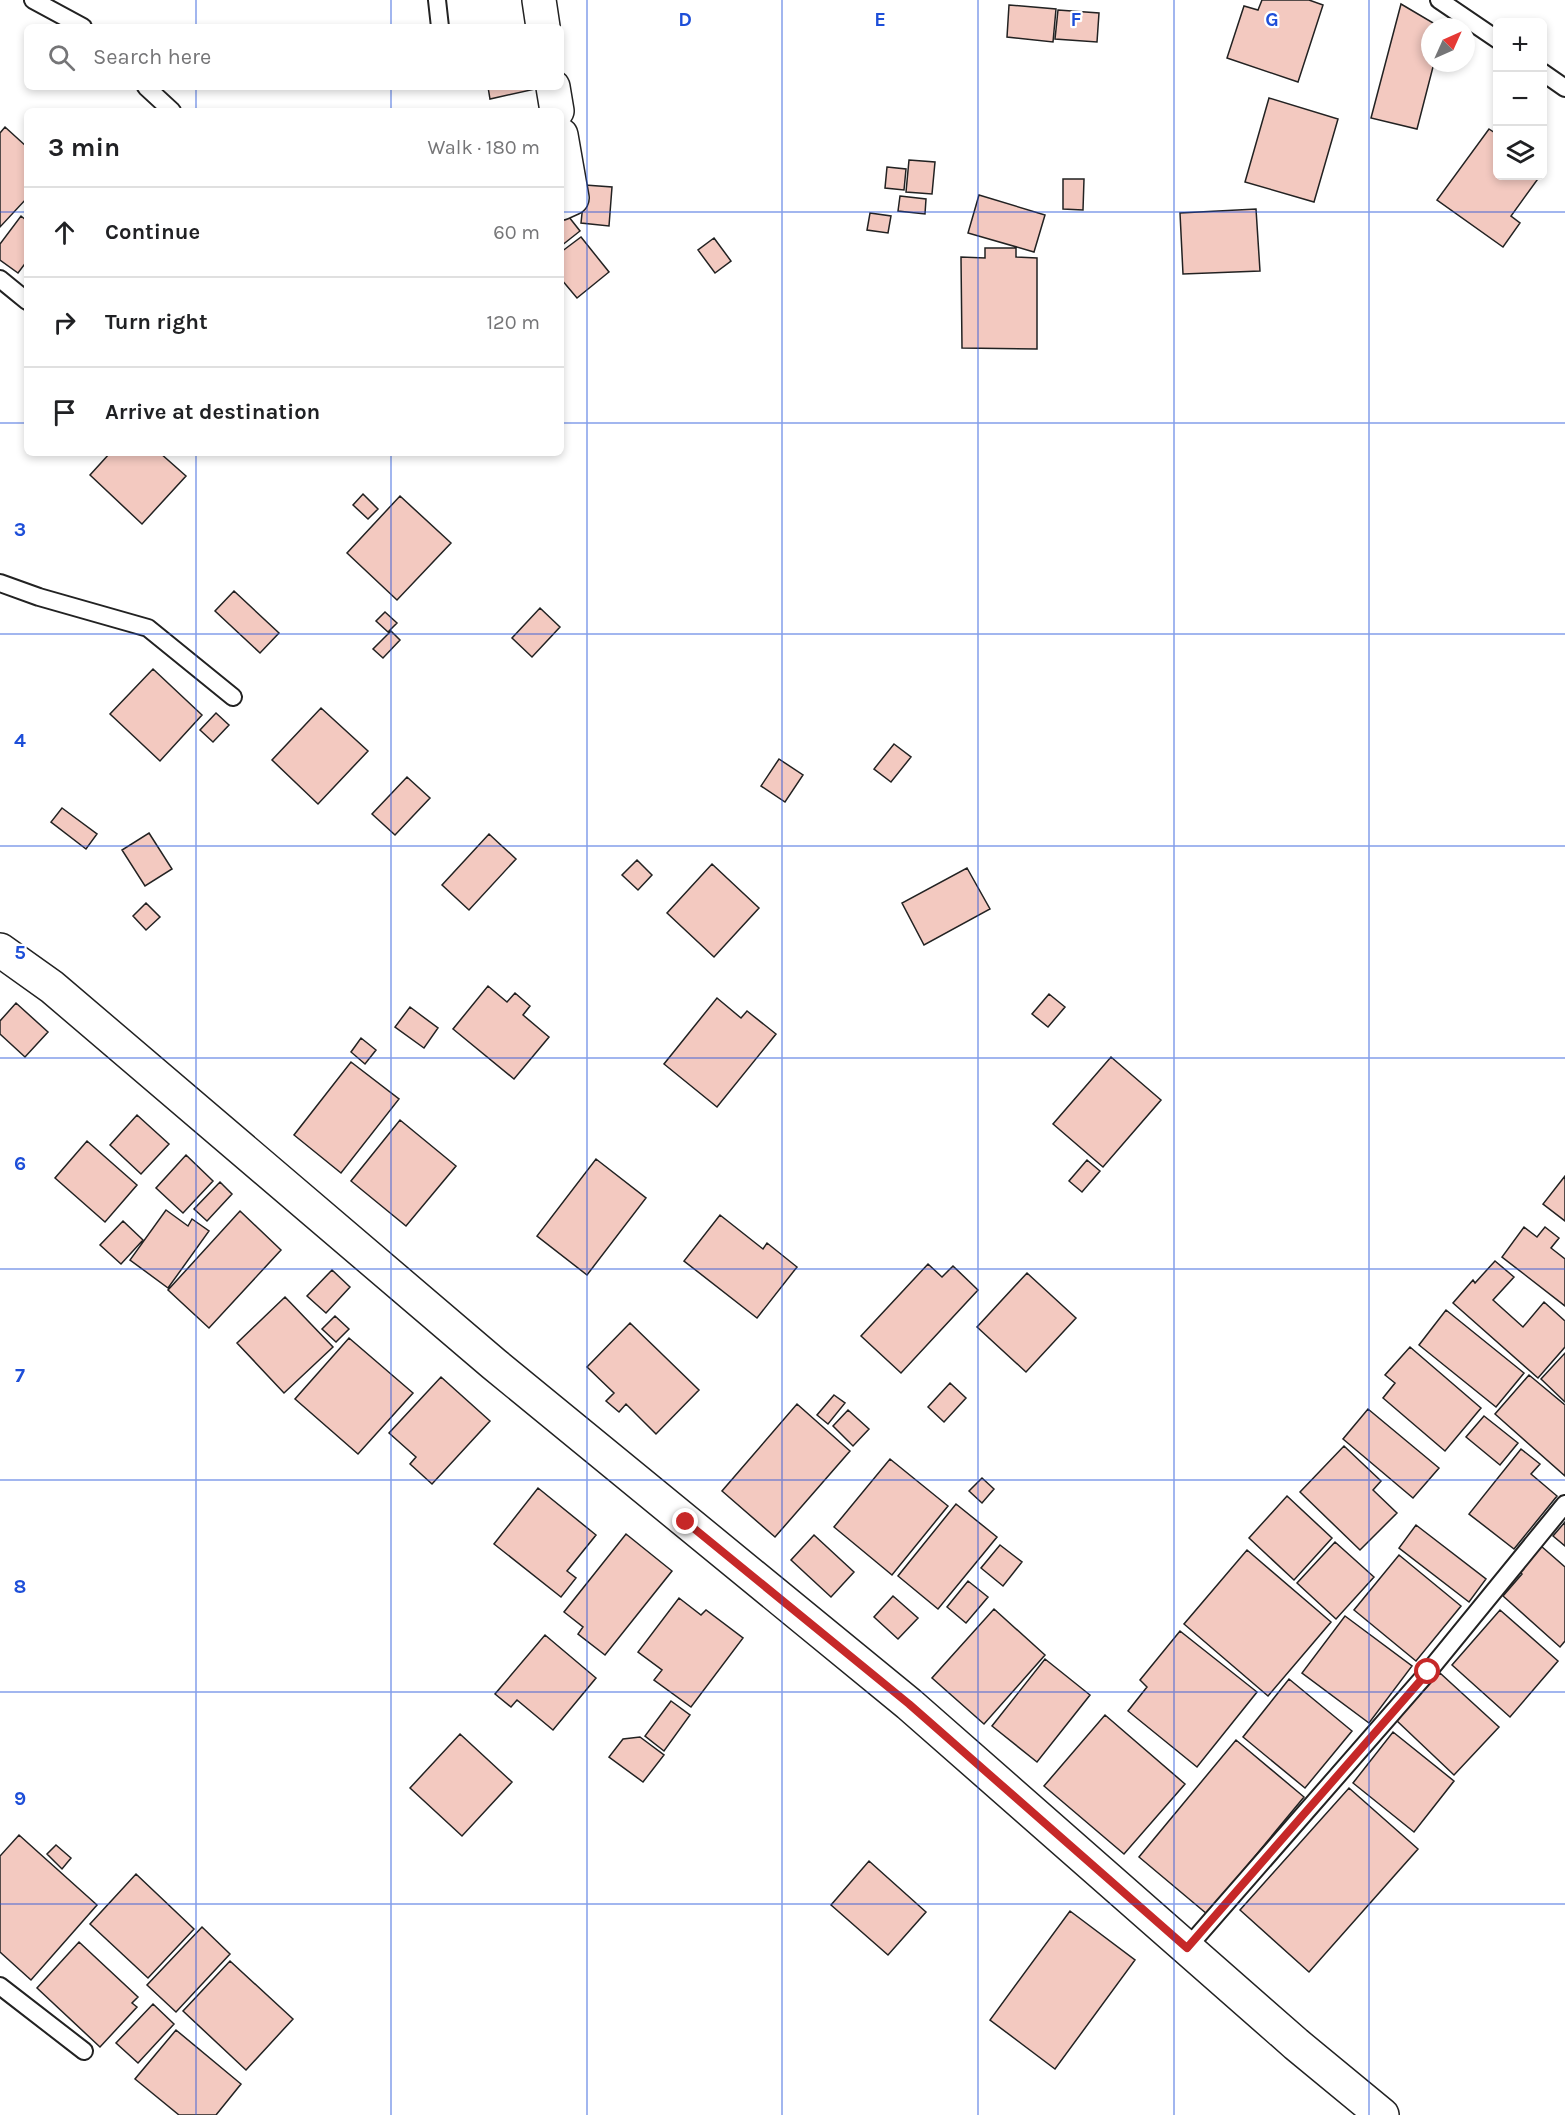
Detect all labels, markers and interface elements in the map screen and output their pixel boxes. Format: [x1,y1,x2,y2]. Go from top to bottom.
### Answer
text: D [678,8,692,31]
text: E [874,8,886,31]
text: F [1071,8,1082,31]
text: G [1265,8,1279,31]
north arrow [1421,18,1475,72]
map controls [1493,18,1547,180]
button: + [1493,18,1547,72]
search box [24,24,564,90]
icon: search [45,41,78,74]
text: Search here [93,44,211,70]
button: − [1493,72,1547,126]
button: layers [1493,126,1547,180]
text: 3 min [48,132,120,163]
text: Walk · 180 m [428,136,540,159]
icon: ahead [48,216,81,249]
text: Continue [105,219,200,245]
text: 60 m [493,221,540,244]
icon: right [48,306,81,339]
text: Turn right [105,309,208,335]
text: 120 m [486,311,540,334]
icon: arrive [48,396,81,429]
text: Arrive at destination [105,399,320,425]
text: 3 [14,518,26,541]
text: 4 [14,729,26,752]
text: 5 [14,941,26,964]
text: 6 [14,1152,26,1175]
text: 7 [15,1364,25,1387]
route end [672,1508,698,1534]
text: 8 [14,1575,26,1598]
route start [1414,1658,1440,1684]
text: 9 [14,1787,26,1810]

